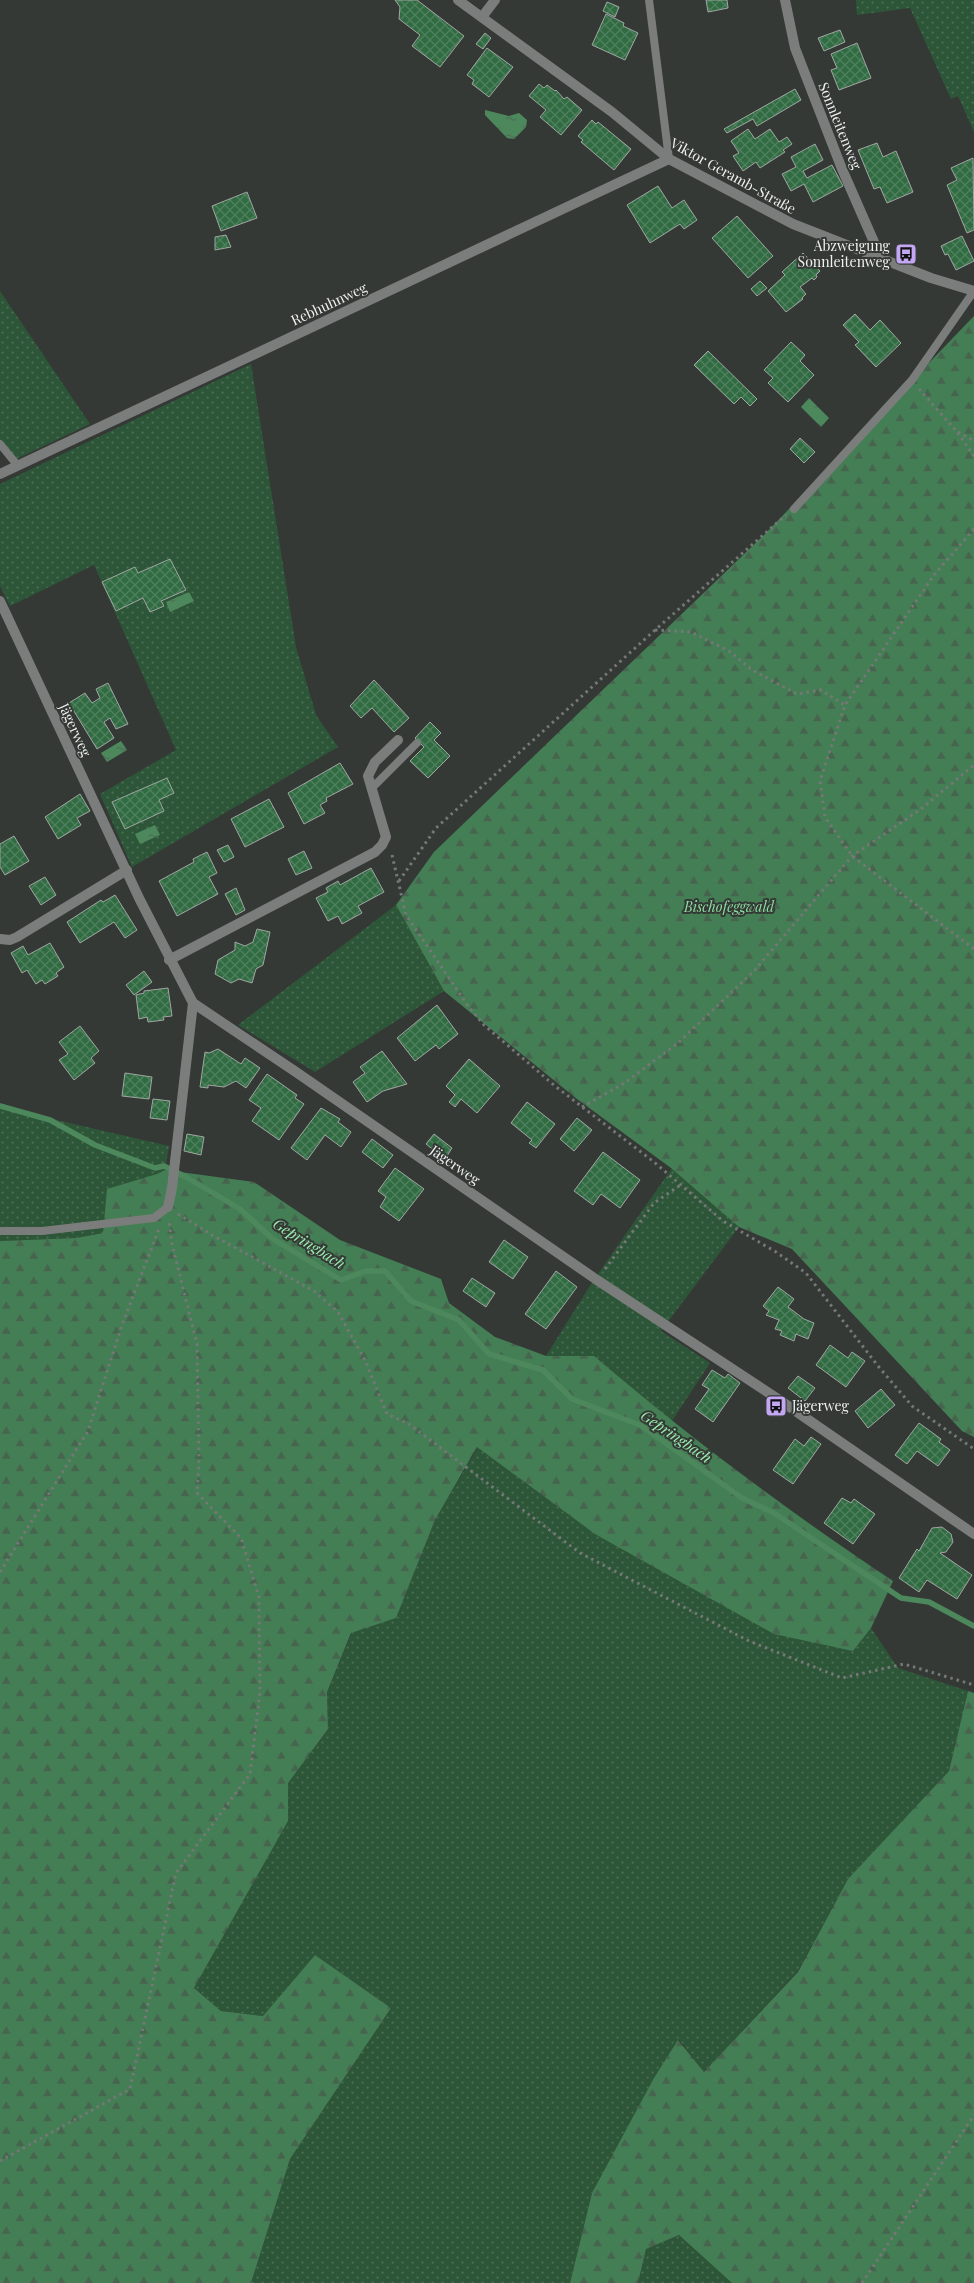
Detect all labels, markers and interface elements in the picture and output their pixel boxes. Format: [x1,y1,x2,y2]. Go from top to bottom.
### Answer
street label: Sonnleitenweg [814,79,867,173]
street label: Viktor Geramb-Straße [666,133,799,218]
place label: Abzweigung Sonnleitenweg [798,236,891,271]
bus stop icon: Abzweigung Sonnleitenweg [894,242,918,266]
street label: Rebhuhnweg [288,277,370,329]
street label: Jägerweg [54,699,96,760]
park label: Bischofeggwald [683,897,775,916]
street label: Jägerweg [426,1140,485,1189]
water label: Gepringbach [270,1213,349,1273]
bus stop icon: Jägerweg [764,1394,788,1418]
place label: Jägerweg [791,1396,850,1415]
water label: Gepringbach [637,1405,716,1467]

